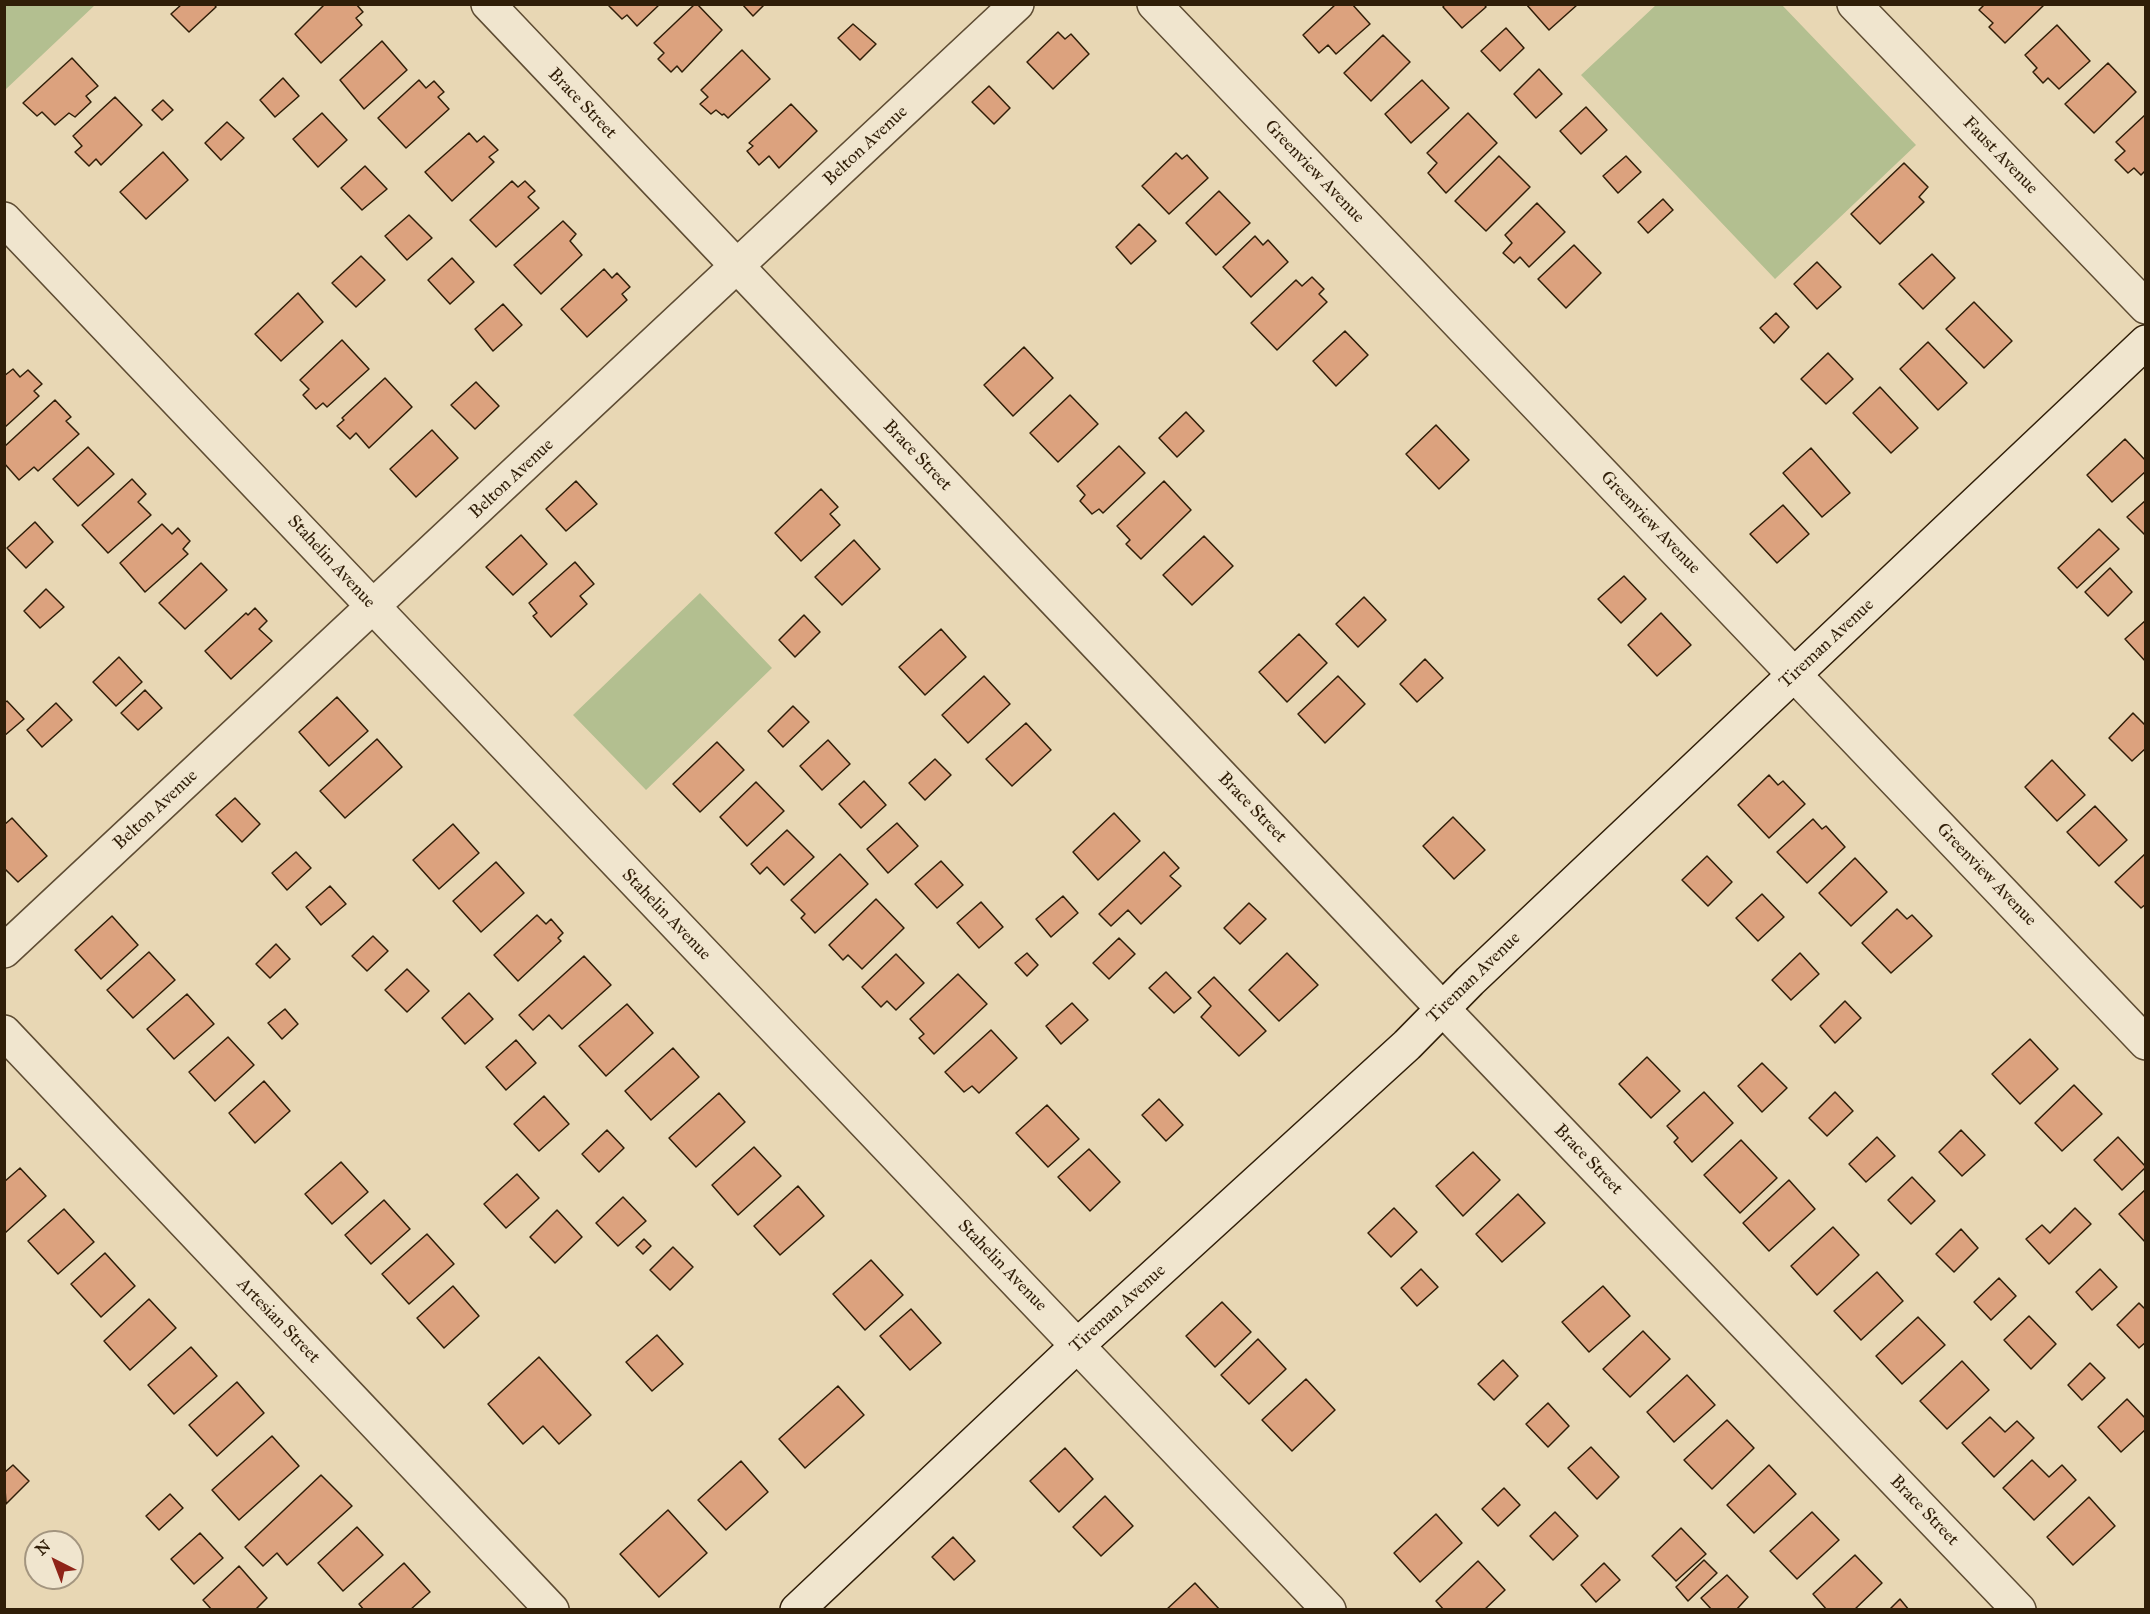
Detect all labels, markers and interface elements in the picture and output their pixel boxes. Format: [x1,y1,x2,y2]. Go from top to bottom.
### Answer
street label: Brace Street [543,64,621,144]
street label: Belton Avenue [819,101,913,191]
street label: Faust Avenue [1958,113,2042,199]
street label: Greenview Avenue [1259,116,1369,228]
street label: Brace Street [878,416,956,496]
street label: Belton Avenue [465,434,559,524]
street label: Greenview Avenue [1595,467,1705,579]
street label: Stahelin Avenue [282,511,380,613]
street label: Tireman Avenue [1775,595,1879,693]
street label: Belton Avenue [109,765,203,855]
street label: Brace Street [1213,768,1291,848]
street label: Greenview Avenue [1931,819,2041,931]
street label: Stahelin Avenue [617,865,715,965]
street label: Tireman Avenue [1423,928,1525,1028]
street label: Brace Street [1549,1120,1627,1200]
street label: Stahelin Avenue [953,1216,1051,1316]
street label: Tireman Avenue [1066,1260,1170,1358]
street label: Artesian Street [232,1274,324,1368]
street label: Brace Street [1885,1471,1963,1551]
north arrow [24,1530,84,1590]
text: N [32,1536,54,1559]

